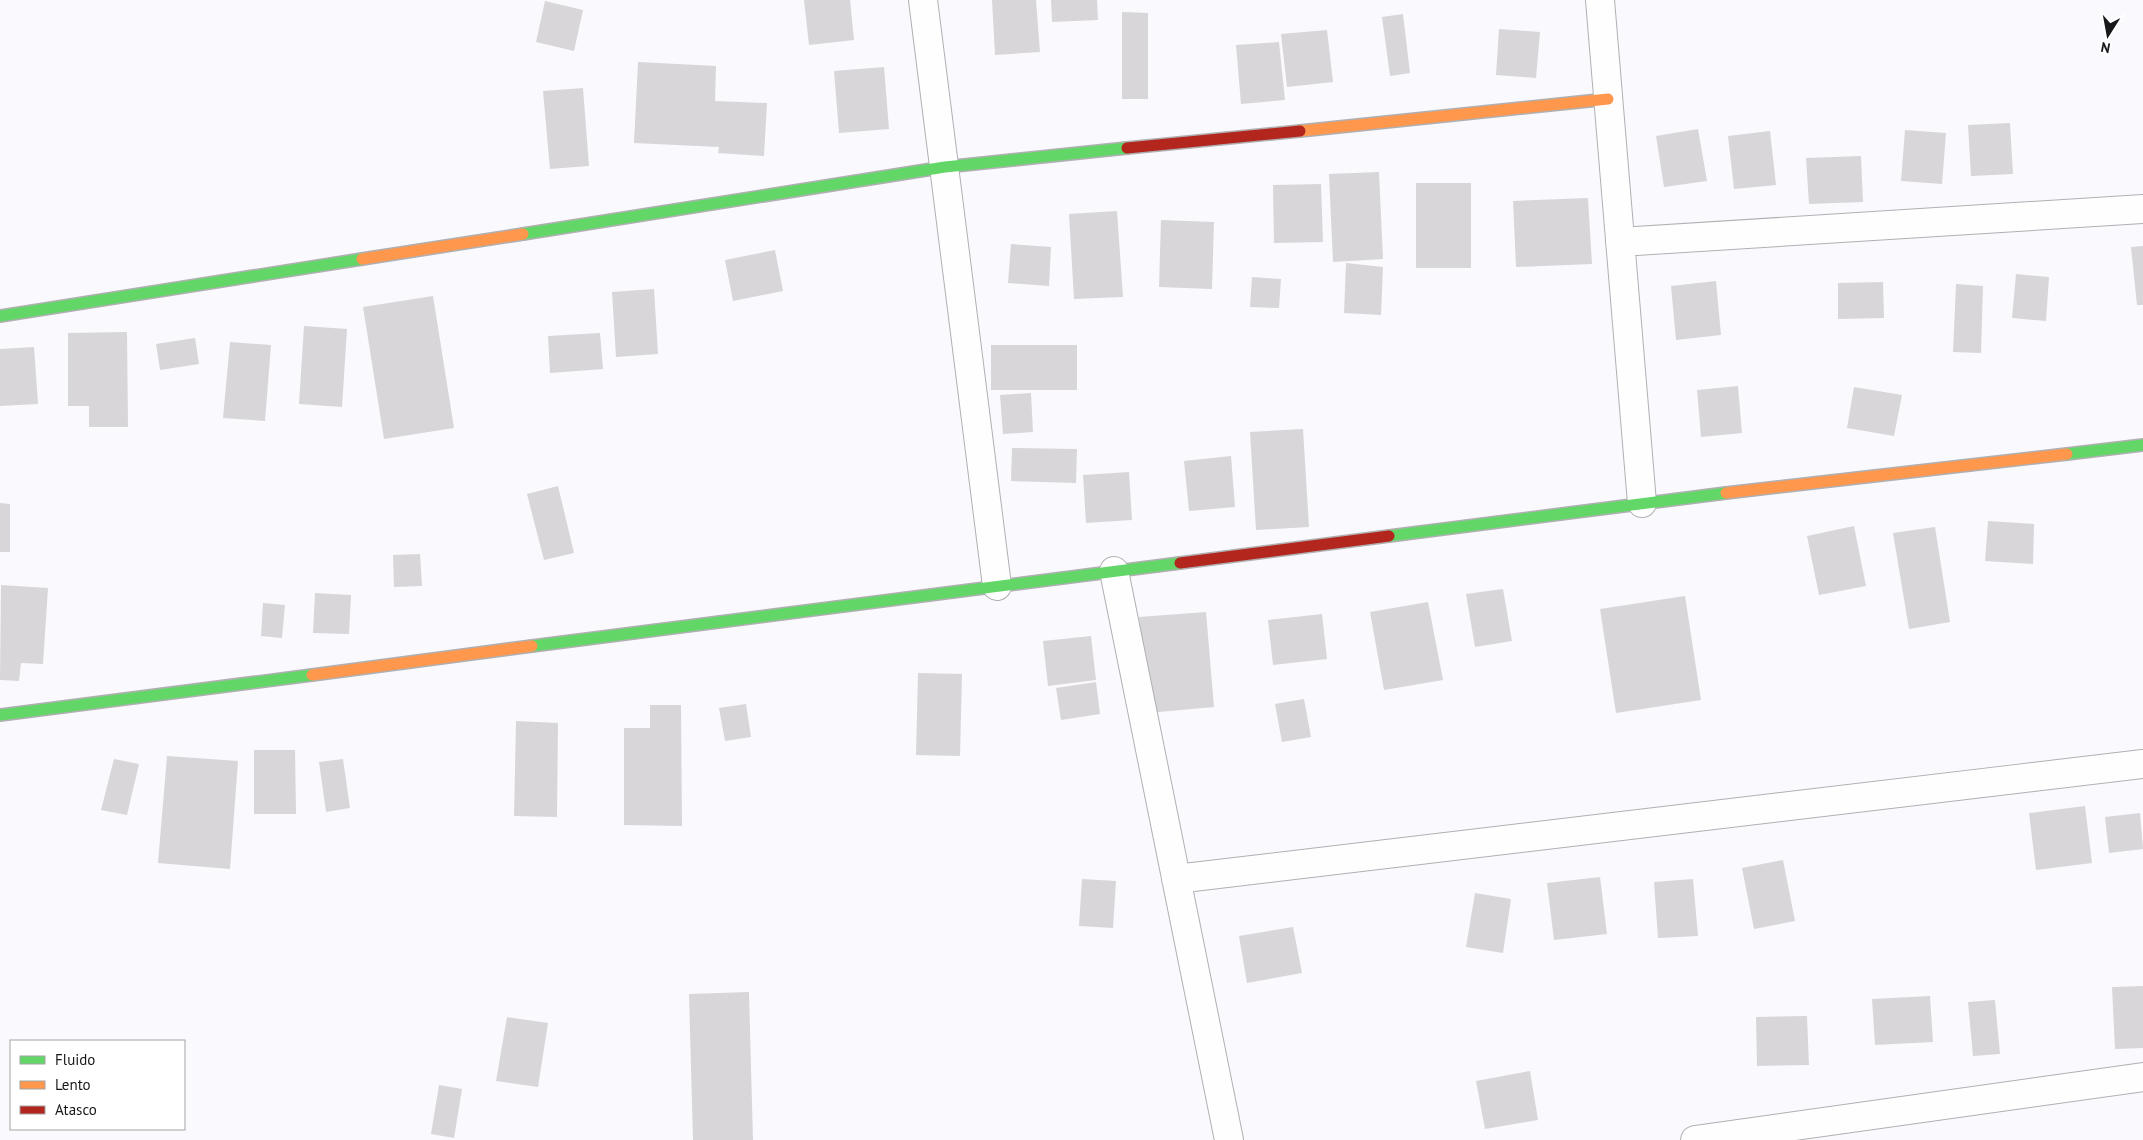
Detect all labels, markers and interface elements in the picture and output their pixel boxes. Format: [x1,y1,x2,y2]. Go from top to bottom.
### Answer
north arrow [2083,10,2133,60]
text: N [2099,38,2112,57]
legend [10,1040,185,1130]
text: Fluido [55,1050,95,1069]
text: Lento [55,1075,91,1094]
text: Atasco [55,1100,97,1119]

